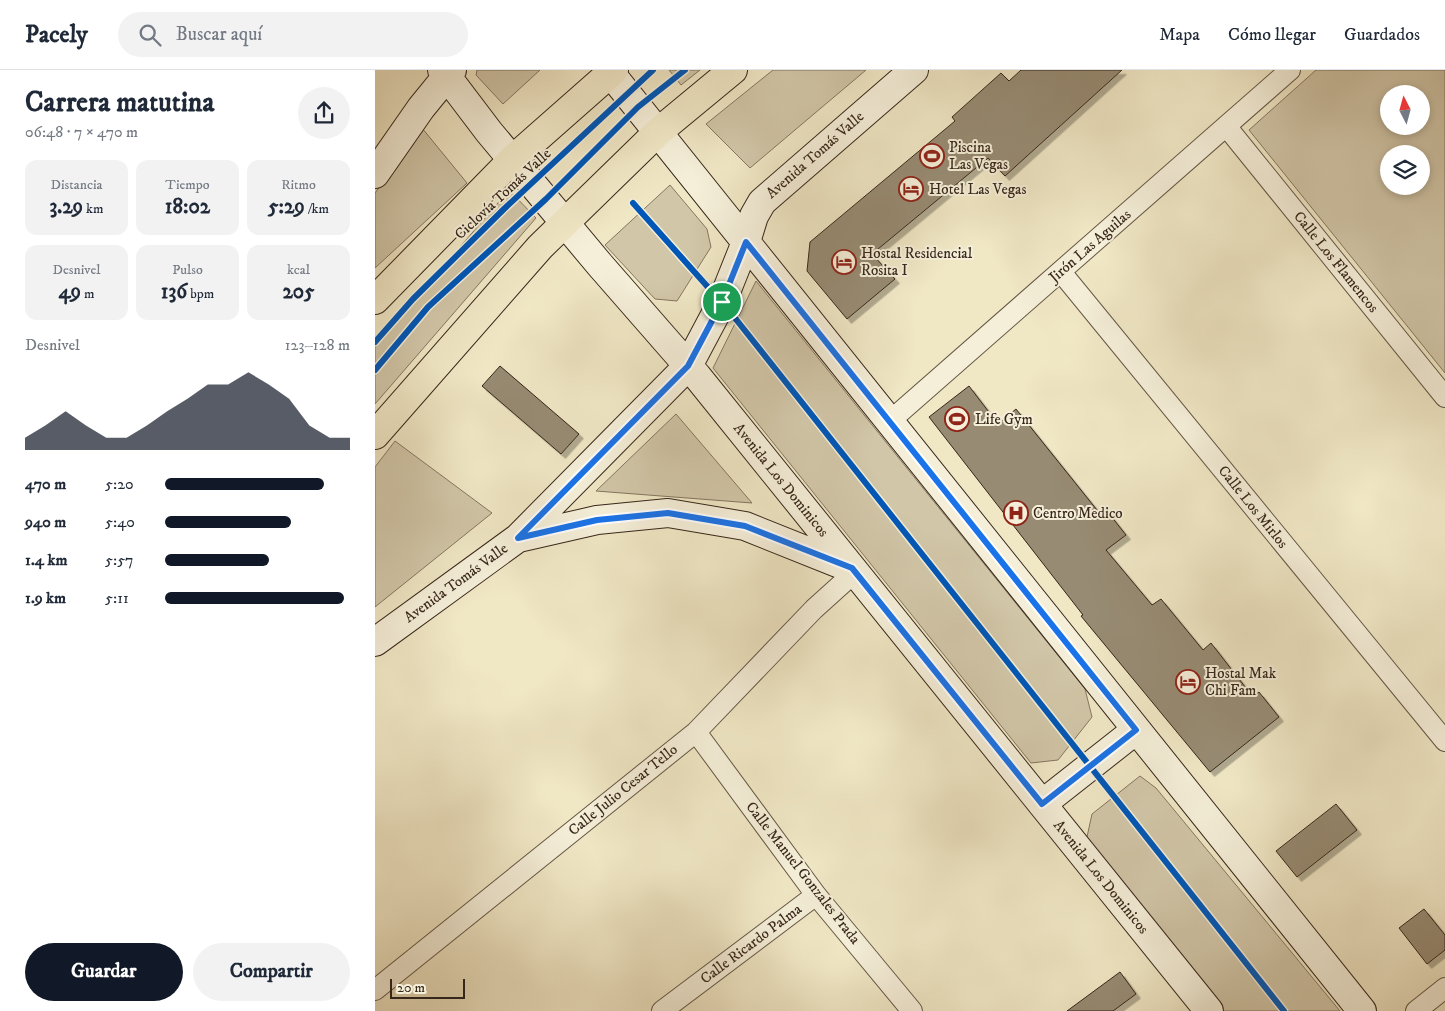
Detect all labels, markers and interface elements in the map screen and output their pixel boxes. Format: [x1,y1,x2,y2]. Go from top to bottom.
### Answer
search box [118,12,468,57]
text: Pacely [25,20,88,50]
icon: search [136,21,164,49]
text: Buscar aquí [176,23,262,46]
text: Mapa [1159,24,1200,46]
text: Cómo llegar [1228,24,1316,46]
text: Guardados [1344,24,1420,46]
text: Carrera matutina [25,85,214,120]
north arrow [1380,85,1430,135]
map controls [1380,85,1430,195]
button: share [298,87,350,139]
street label: Avenida Tomás Valle [762,107,868,203]
text: 06:48 · 7 × 470 m [25,122,138,142]
place label: Piscina Las Vegas [949,138,1008,174]
sports icon: Piscina Las Vegas [919,143,945,169]
street label: Ciclovía Tomás Valle [451,144,555,244]
button: layers [1380,145,1430,195]
text: Distancia [50,176,103,194]
text: Tiempo [165,176,210,194]
text: Ritmo [281,176,316,194]
hotel icon: Hotel Las Vegas [898,176,924,202]
place label: Hotel Las Vegas [929,180,1026,199]
text: 3.29 [49,194,83,220]
text: 18:02 [165,194,210,220]
text: 5:29 [268,194,305,220]
text: km [83,200,104,218]
text: /km [305,200,329,218]
street label: Jirón Las Aguilas [1043,205,1135,288]
street label: Calle Los Flamencos [1289,207,1383,317]
place label: Hostal Residencial Rosita I [861,244,973,280]
hotel icon: Hostal Residencial Rosita I [831,249,857,275]
text: Desnivel [53,261,100,279]
text: Pulso [172,261,203,279]
text: kcal [287,261,310,279]
text: 49 [58,279,81,305]
text: 136 [161,279,187,305]
text: 205 [282,279,315,305]
pin [701,281,743,323]
text: m [81,285,95,303]
text: bpm [187,285,214,303]
icon: arrive [708,288,736,316]
text: Desnivel [25,335,80,355]
text: 123–128 m [285,335,350,355]
sports icon: Life Gym [944,406,970,432]
place label: Life Gym [975,410,1033,429]
street label: Avenida Los Dominicos [729,419,833,541]
street label: Calle Los Mirlos [1214,462,1292,552]
text: 470 m [25,474,66,494]
text: 5:20 [105,474,134,494]
hospital icon: Centro Medico [1003,500,1029,526]
place label: Centro Medico [1033,504,1123,523]
text: 940 m [25,512,66,532]
text: 5:40 [105,512,135,532]
street label: Avenida Tomás Valle [400,539,512,627]
text: 1.4 km [25,550,67,570]
text: 5:57 [105,550,134,570]
text: 1.9 km [25,588,66,608]
text: 5:11 [105,588,129,608]
place label: Hostal Mak Chi Fam [1205,664,1277,700]
hotel icon: Hostal Mak Chi Fam [1175,669,1201,695]
street label: Calle Julio Cesar Tello [564,740,682,840]
street label: Calle Manuel Gonzales Prada [741,798,865,949]
street label: Avenida Los Dominicos [1049,816,1153,938]
street label: Calle Ricardo Palma [696,899,806,988]
button: Guardar [25,943,183,1001]
button: Compartir [193,943,350,1001]
scale bar [390,976,465,999]
text: 20 m [397,979,425,997]

